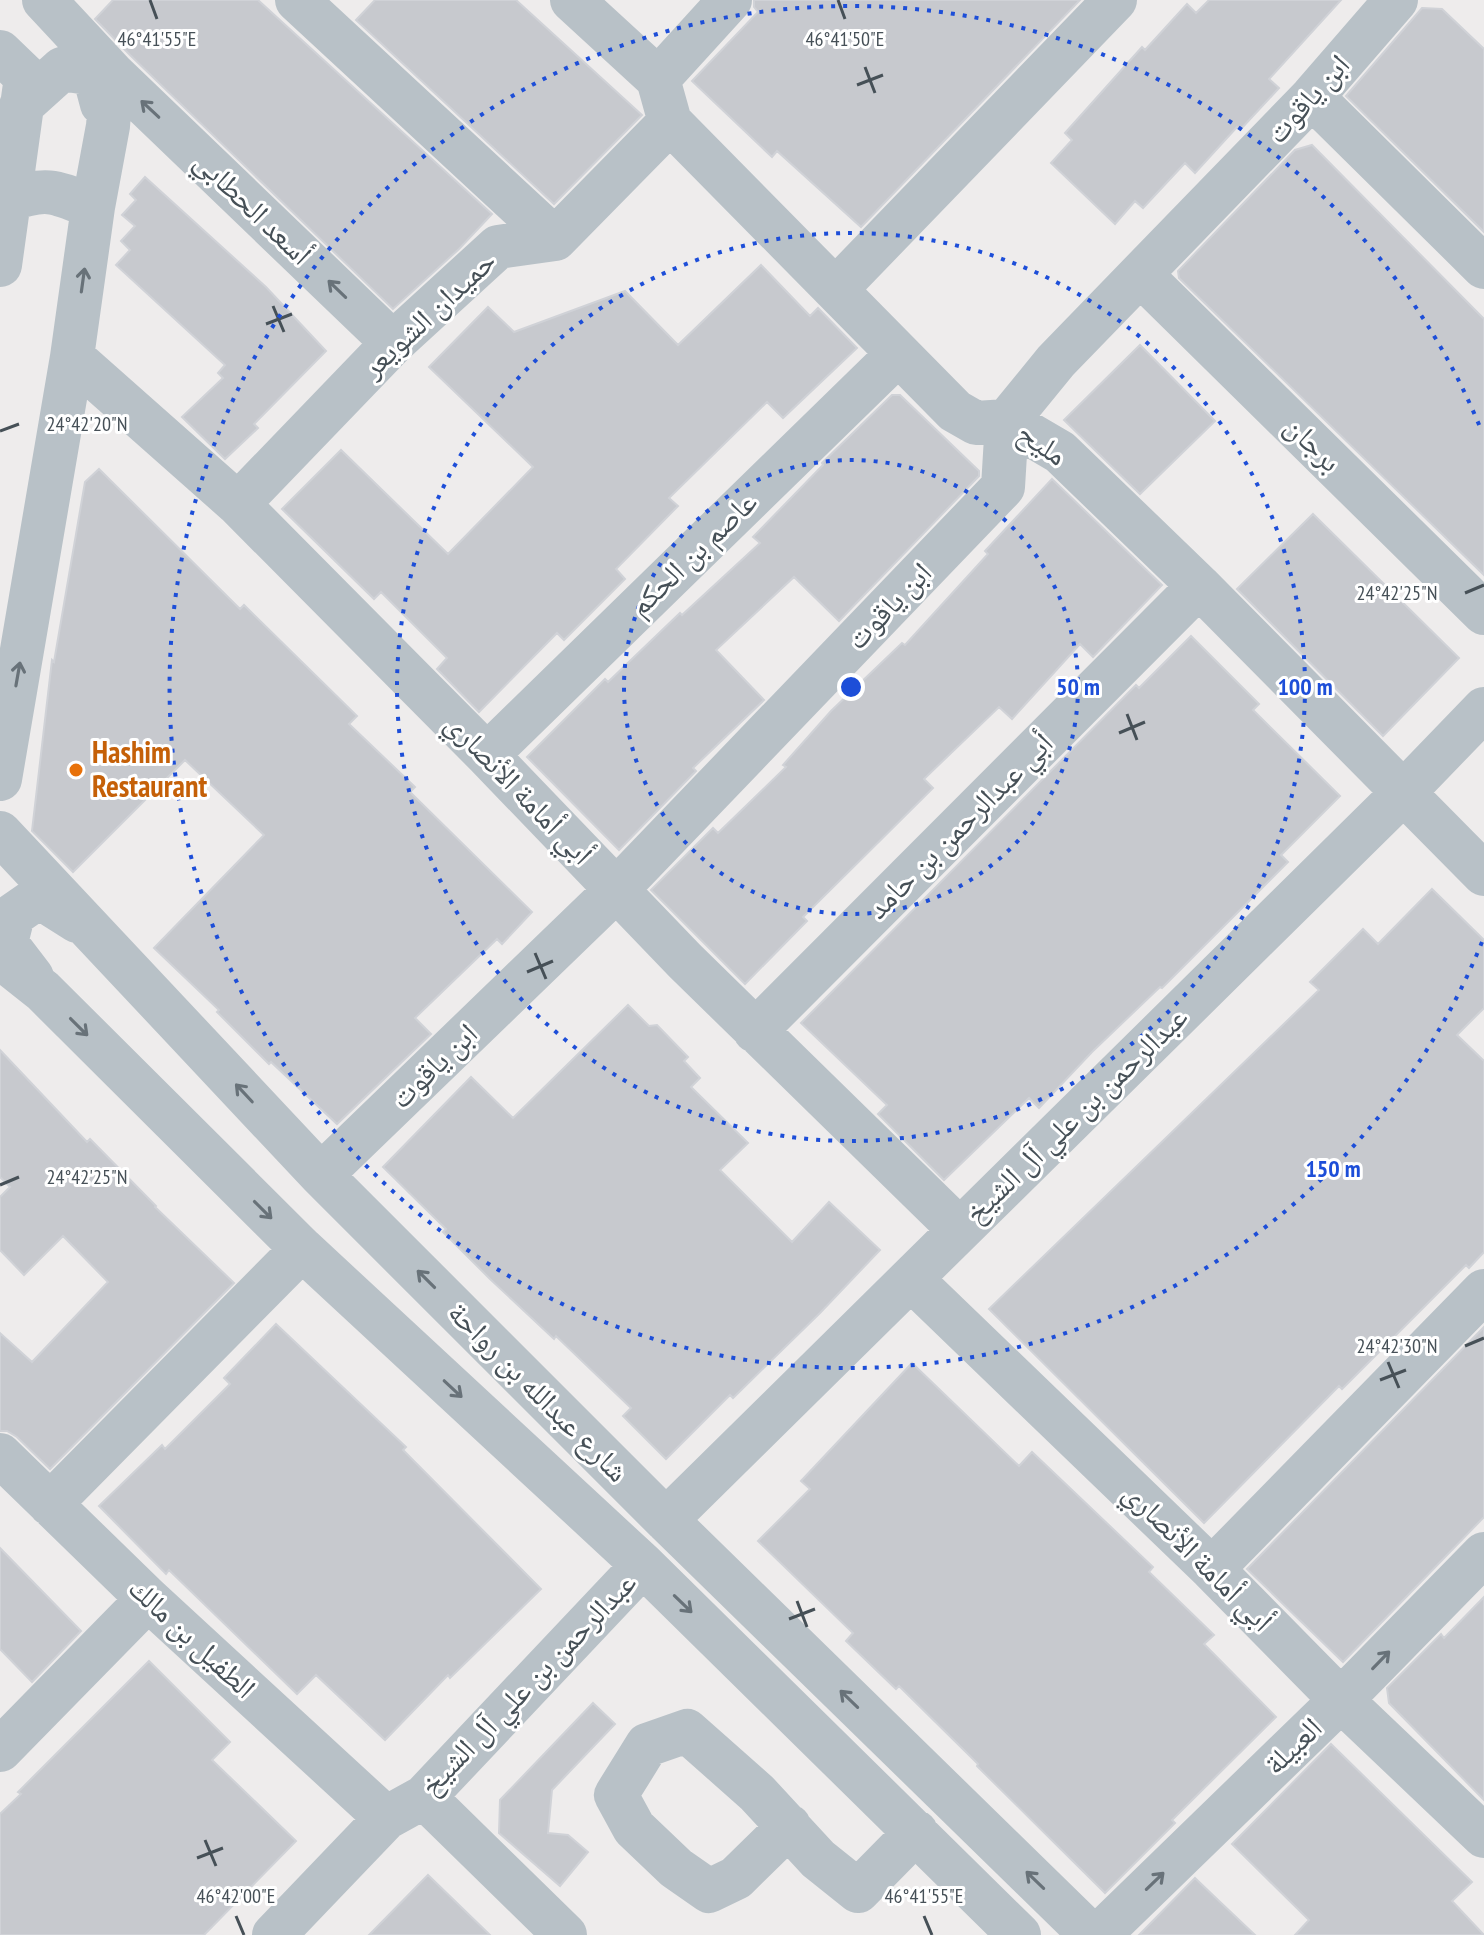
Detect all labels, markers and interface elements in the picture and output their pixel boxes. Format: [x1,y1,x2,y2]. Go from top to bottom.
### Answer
text: 46°41'55"E [118,26,196,52]
text: 46°41'50"E [806,26,884,52]
street label: ابن ياقوت [1257,45,1357,151]
one-way arrow [140,100,160,119]
street label: أسعد الحطابي [183,141,321,277]
street label: حميدان الشويعر [352,241,503,386]
one-way arrow [76,268,91,293]
one-way arrow [327,280,347,299]
street label: برجان [1277,406,1351,480]
text: 24°42'20"N [47,411,127,437]
street label: مليح [1010,412,1075,474]
street label: عاصم بن الحكم [620,482,766,625]
street label: ابن ياقوت [837,553,939,657]
text: 24°42'25"N [1357,580,1437,606]
one-way arrow [11,662,26,687]
text: 50 m [1056,671,1100,702]
text: 100 m [1277,671,1333,702]
centre of rings [837,673,865,701]
street label: أبي أمامة الأنصاري [434,704,602,876]
street label: أبي عبدالرحمن بن حامد [857,723,1064,930]
place label: Hashim Restaurant [92,732,207,805]
marker: Hashim Restaurant [67,761,85,779]
street label: عبدالرحمن بن علي آل الشيخ [955,997,1199,1235]
street label: ابن ياقوت [381,1014,485,1116]
one-way arrow [69,1017,88,1036]
one-way arrow [235,1083,254,1103]
text: 150 m [1305,1153,1361,1184]
text: 24°42'25"N [47,1164,127,1190]
one-way arrow [253,1201,273,1220]
one-way arrow [416,1269,435,1289]
street label: شارع عبدالله بن رواحة [440,1292,638,1490]
text: 24°42'30"N [1357,1333,1437,1359]
one-way arrow [442,1379,462,1397]
street label: أبي أمامة الأنصاري [1112,1473,1282,1643]
street label: عبدالرحمن بن علي آل الشيخ [410,1563,648,1807]
street label: الطفيل بن مالك [121,1568,265,1706]
one-way arrow [673,1595,693,1614]
one-way arrow [1371,1651,1390,1670]
one-way arrow [840,1690,859,1709]
street label: العبيلة [1255,1708,1329,1782]
one-way arrow [1025,1871,1045,1890]
one-way arrow [1145,1871,1165,1890]
text: 46°42'00"E [197,1883,275,1909]
text: 46°41'55"E [885,1883,963,1909]

